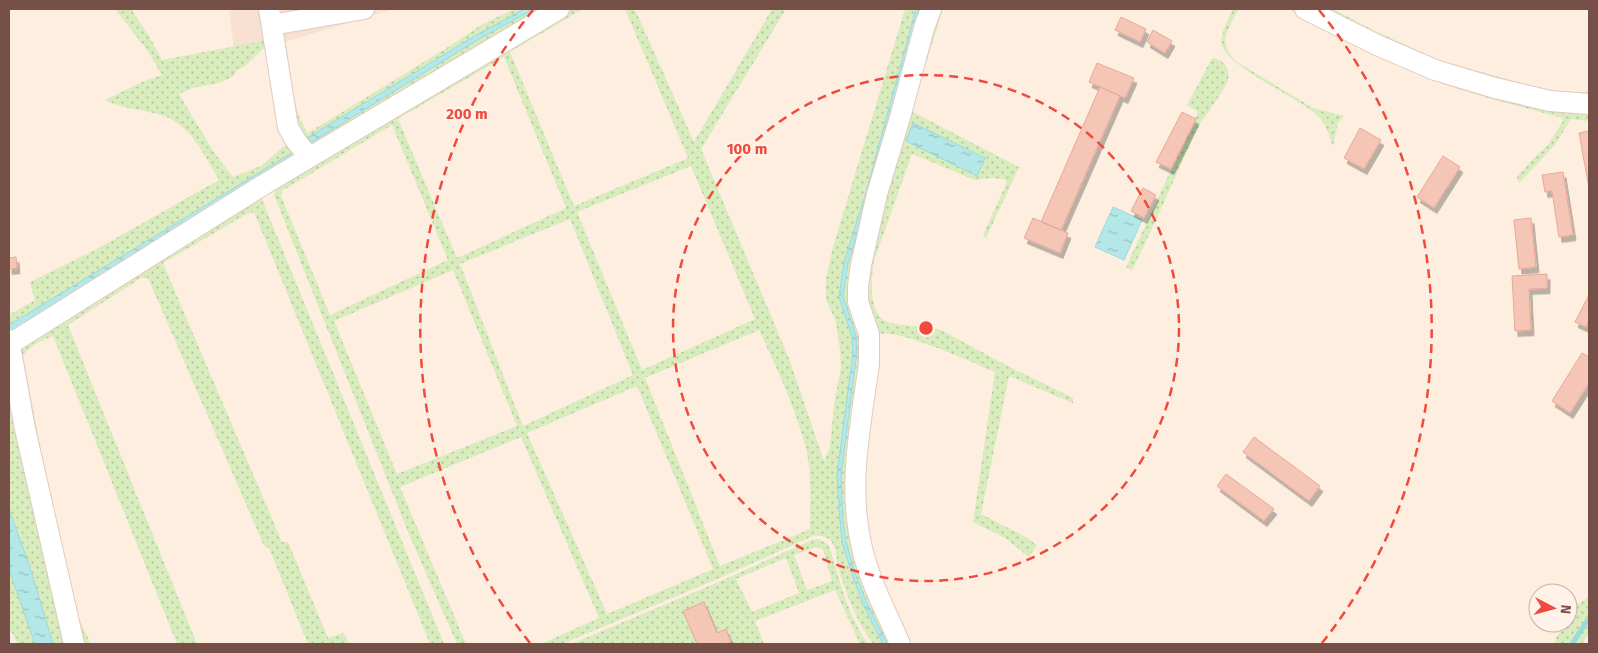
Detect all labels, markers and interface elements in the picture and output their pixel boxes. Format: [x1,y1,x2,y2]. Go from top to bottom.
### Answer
text: 200 m [446,105,488,123]
text: 100 m [727,140,767,158]
centre of rings [917,319,935,337]
north arrow [1528,583,1578,633]
text: N [1556,604,1574,615]

